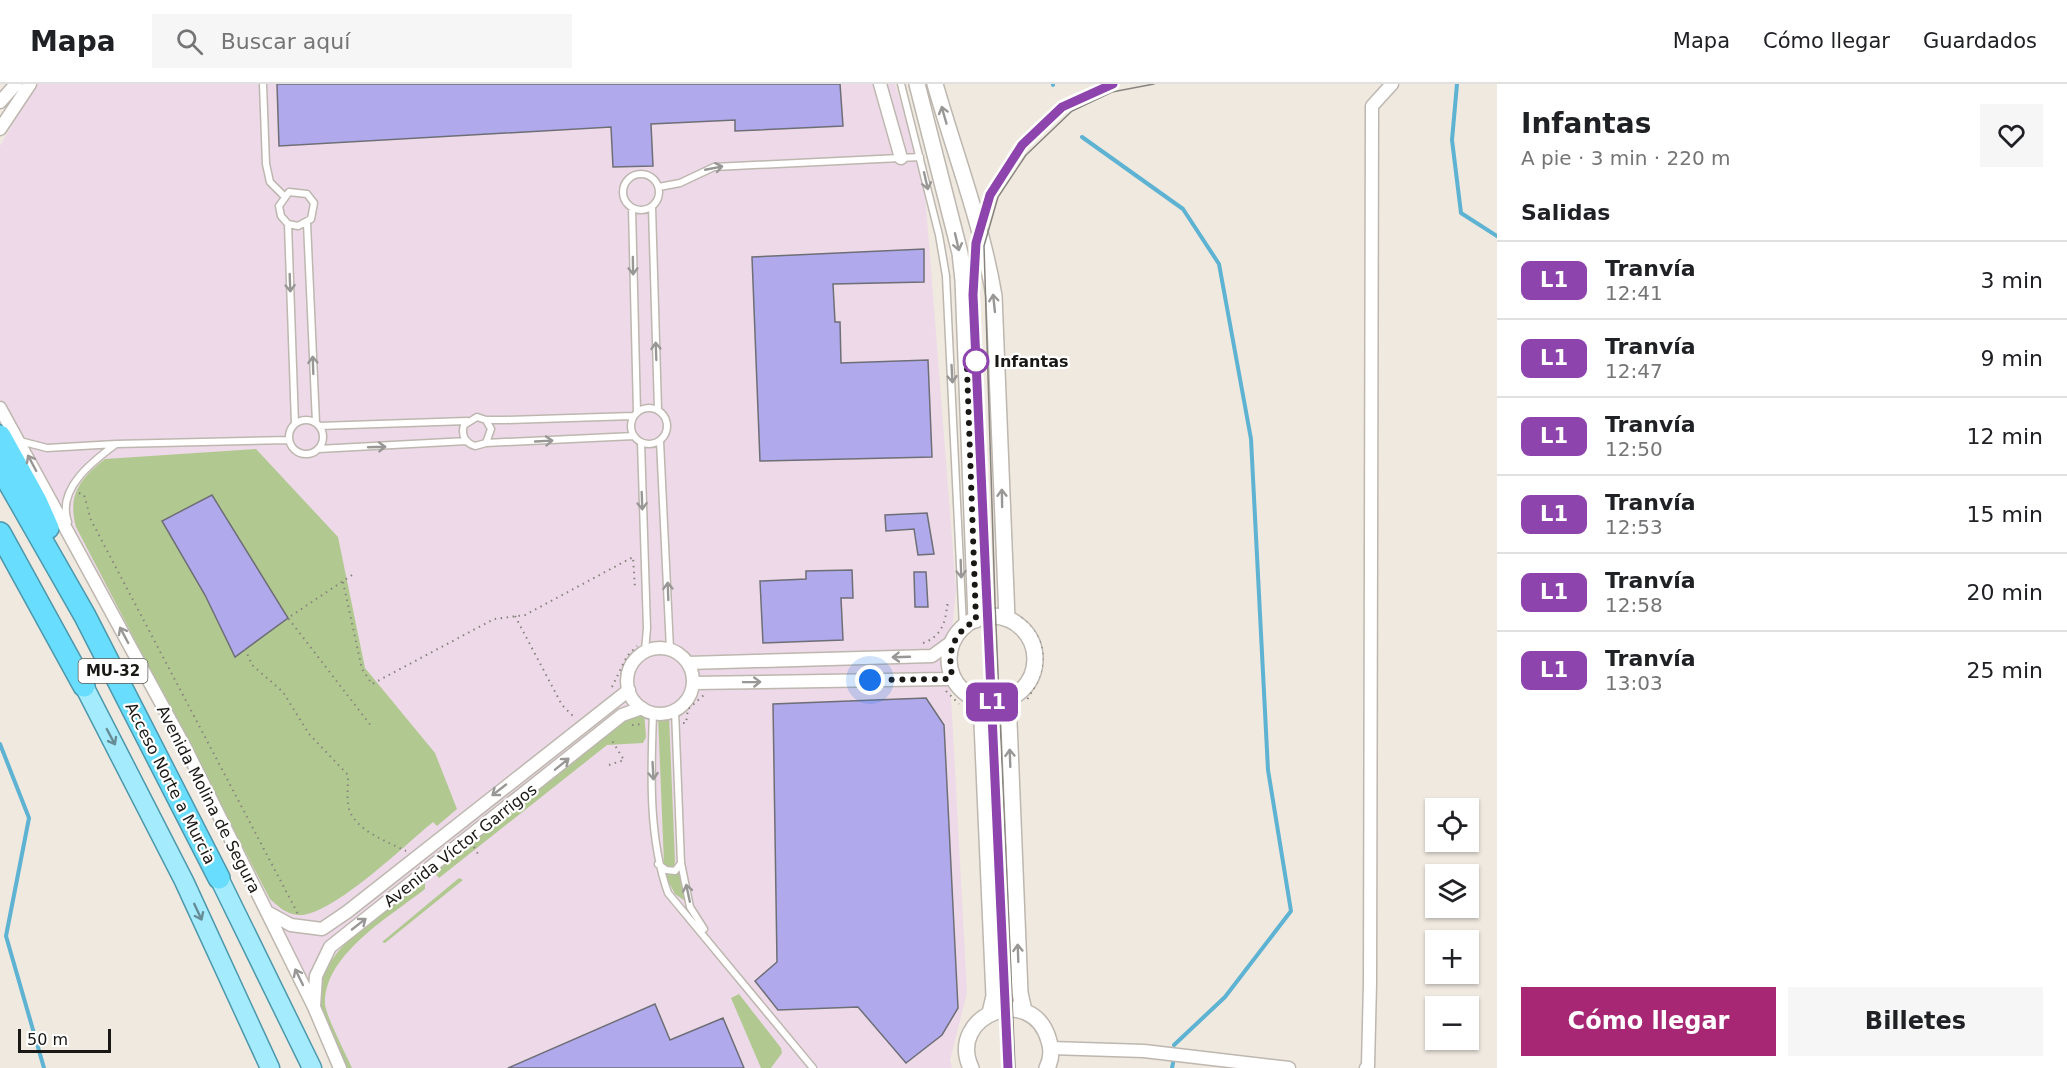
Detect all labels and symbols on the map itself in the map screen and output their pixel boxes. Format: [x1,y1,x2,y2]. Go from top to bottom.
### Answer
one-way arrow [938,106,949,125]
one-way arrow [703,163,723,174]
one-way arrow [921,172,933,191]
one-way arrow [952,233,964,252]
one-way arrow [627,256,639,276]
one-way arrow [285,272,296,292]
one-way arrow [989,294,1000,313]
one-way arrow [650,341,662,361]
marker: Infantas [963,348,989,374]
place label: Infantas [994,352,1068,371]
one-way arrow [308,355,319,375]
one-way arrow [946,364,957,384]
one-way arrow [534,435,554,446]
one-way arrow [366,441,386,453]
one-way arrow [26,455,38,472]
one-way arrow [996,488,1008,508]
one-way arrow [636,490,647,510]
one-way arrow [955,558,966,578]
one-way arrow [662,581,674,601]
one-way arrow [118,626,129,644]
one-way arrow [891,651,911,663]
road number: MU-32 [78,659,148,683]
your location [855,665,885,695]
one-way arrow [741,676,761,688]
line badge: L1 [965,682,1019,722]
street label: Acceso Norte a Murcia [121,699,220,867]
street label: Avenida Molina de Segura [153,702,264,896]
one-way arrow [106,728,117,746]
one-way arrow [1005,749,1016,769]
one-way arrow [553,758,569,771]
one-way arrow [647,761,658,781]
street label: Avenida Víctor Garrigos [380,780,540,911]
one-way arrow [492,784,508,797]
one-way arrow [681,884,693,903]
one-way arrow [193,902,205,920]
one-way arrow [351,917,367,930]
one-way arrow [1013,943,1024,963]
one-way arrow [292,968,304,986]
scale bar [18,1026,111,1054]

